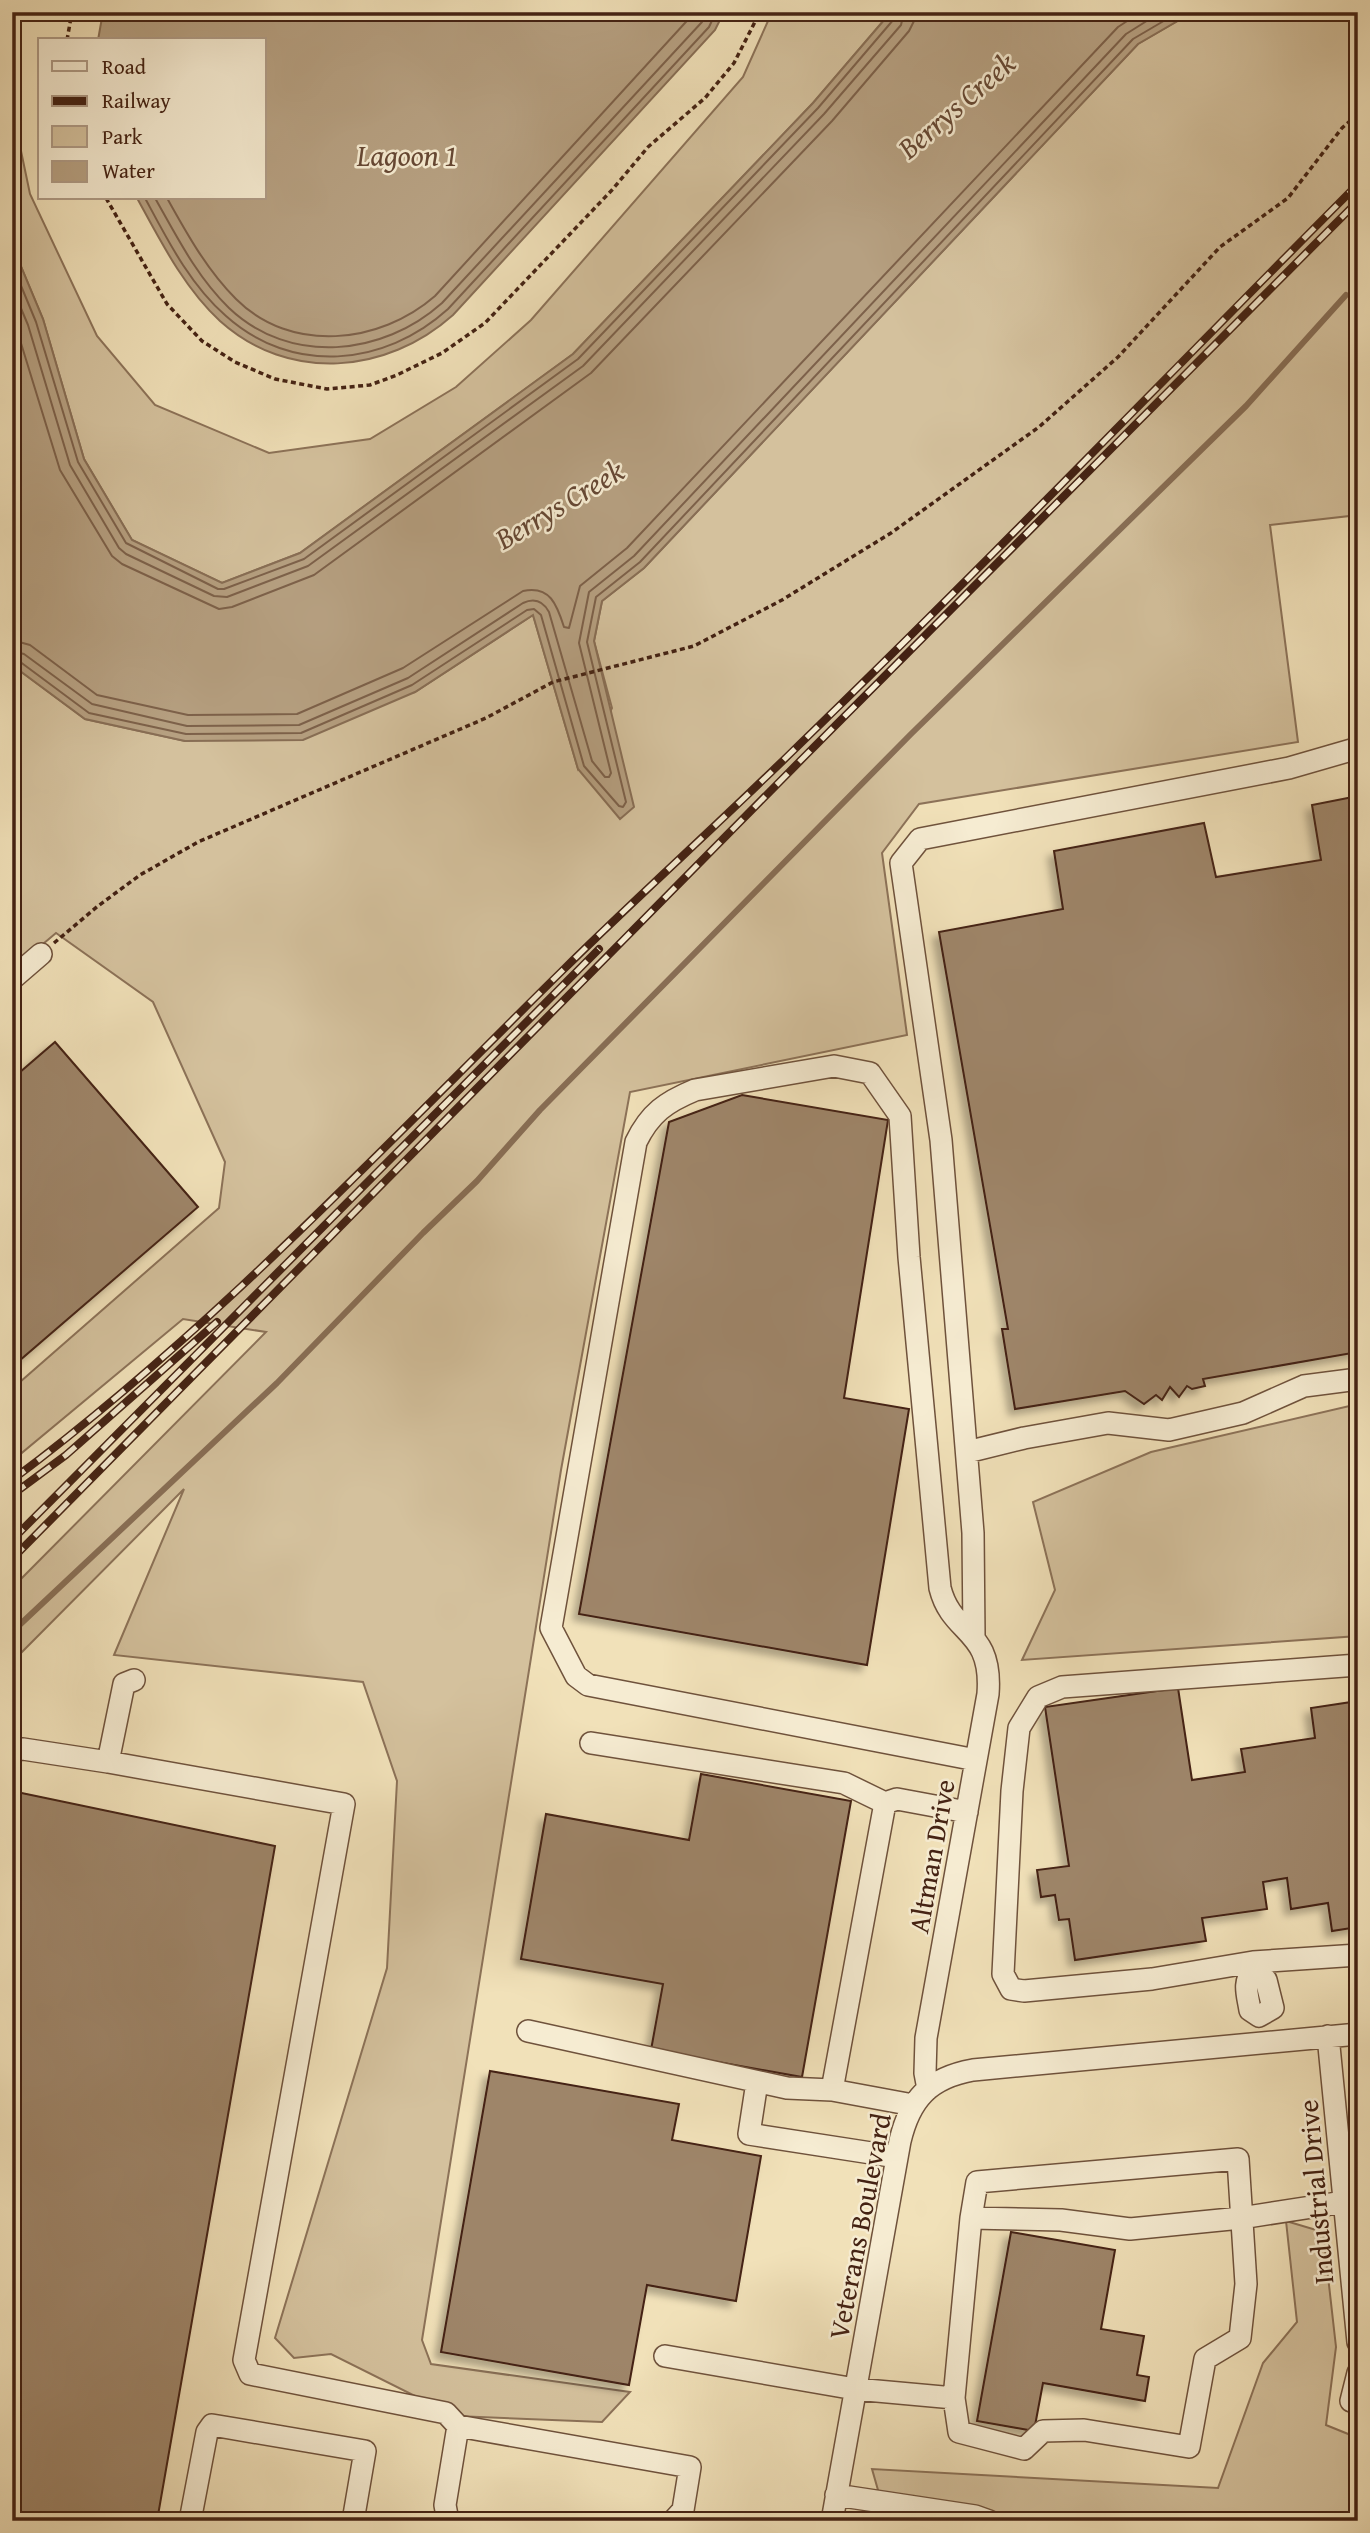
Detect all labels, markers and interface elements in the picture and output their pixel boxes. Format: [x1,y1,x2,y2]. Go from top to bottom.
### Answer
legend [38,38,266,200]
water label: Berrys Creek [887,41,1025,169]
text: Road [102,51,147,82]
text: Railway [102,85,171,116]
text: Park [102,121,143,152]
water label: Lagoon 1 [356,133,457,177]
text: Water [102,155,155,186]
water label: Berrys Creek [485,448,632,560]
street label: Altman Drive [897,1776,965,1936]
street label: Industrial Drive [1287,2098,1343,2286]
street label: Veterans Boulevard [817,2109,901,2343]

